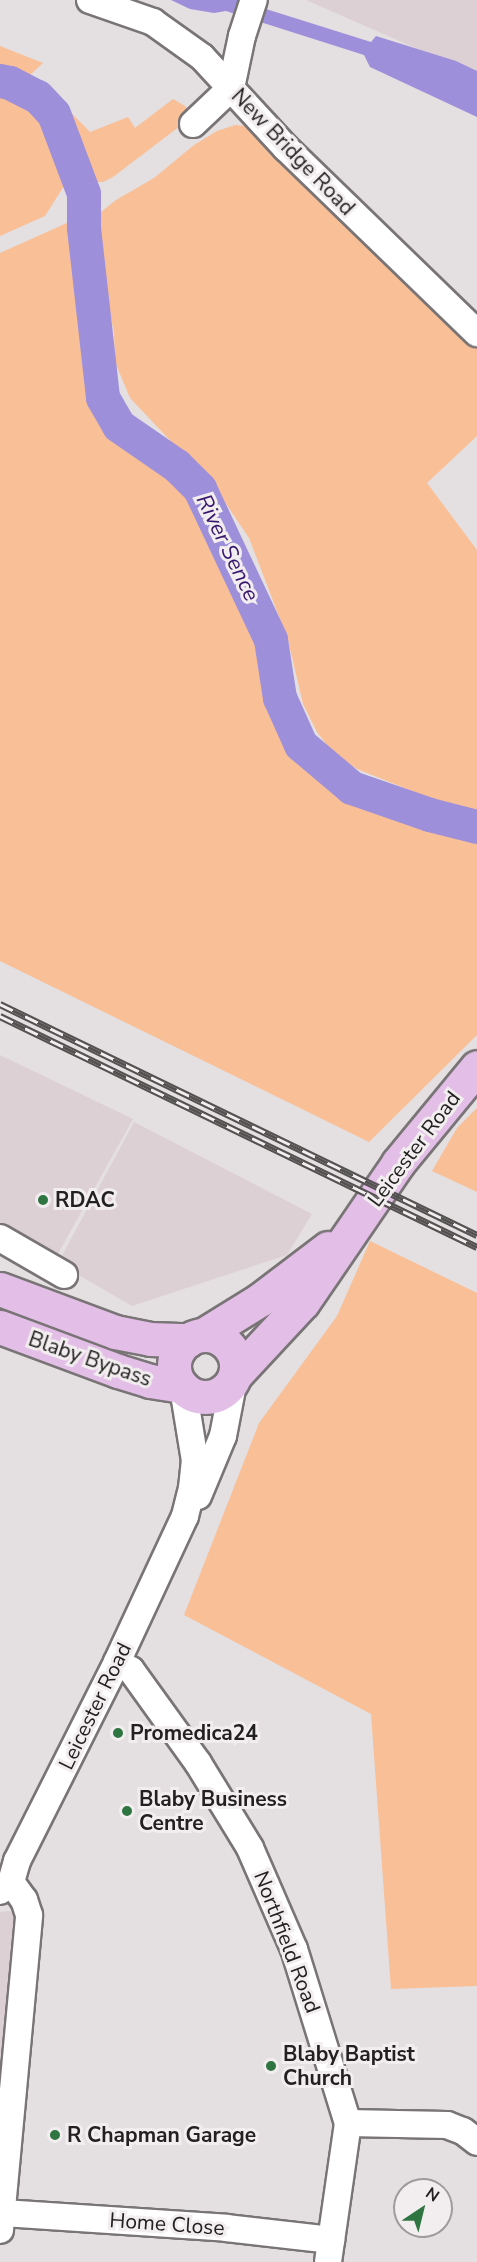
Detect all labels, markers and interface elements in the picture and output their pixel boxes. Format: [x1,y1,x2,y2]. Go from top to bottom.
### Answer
street label: New Bridge Road [226,83,360,221]
water label: River Sence [190,490,264,606]
street label: Leicester Road [362,1086,466,1212]
place label: RDAC [55,1187,115,1213]
marker: RDAC [36,1193,50,1207]
street label: Blaby Bypass [25,1326,155,1392]
street label: Leicester Road [53,1638,137,1774]
place label: Promedica24 [130,1720,258,1746]
marker: Promedica24 [111,1726,125,1740]
place label: Blaby Business Centre [139,1786,287,1836]
marker: Blaby Business Centre [120,1804,134,1818]
street label: Northfield Road [248,1867,326,2017]
place label: Blaby Baptist Church [283,2041,415,2091]
marker: Blaby Baptist Church [264,2059,278,2073]
place label: R Chapman Garage [67,2122,256,2148]
marker: R Chapman Garage [48,2128,62,2142]
north arrow [393,2178,453,2238]
text: N [421,2182,443,2207]
street label: Home Close [109,2207,225,2241]

